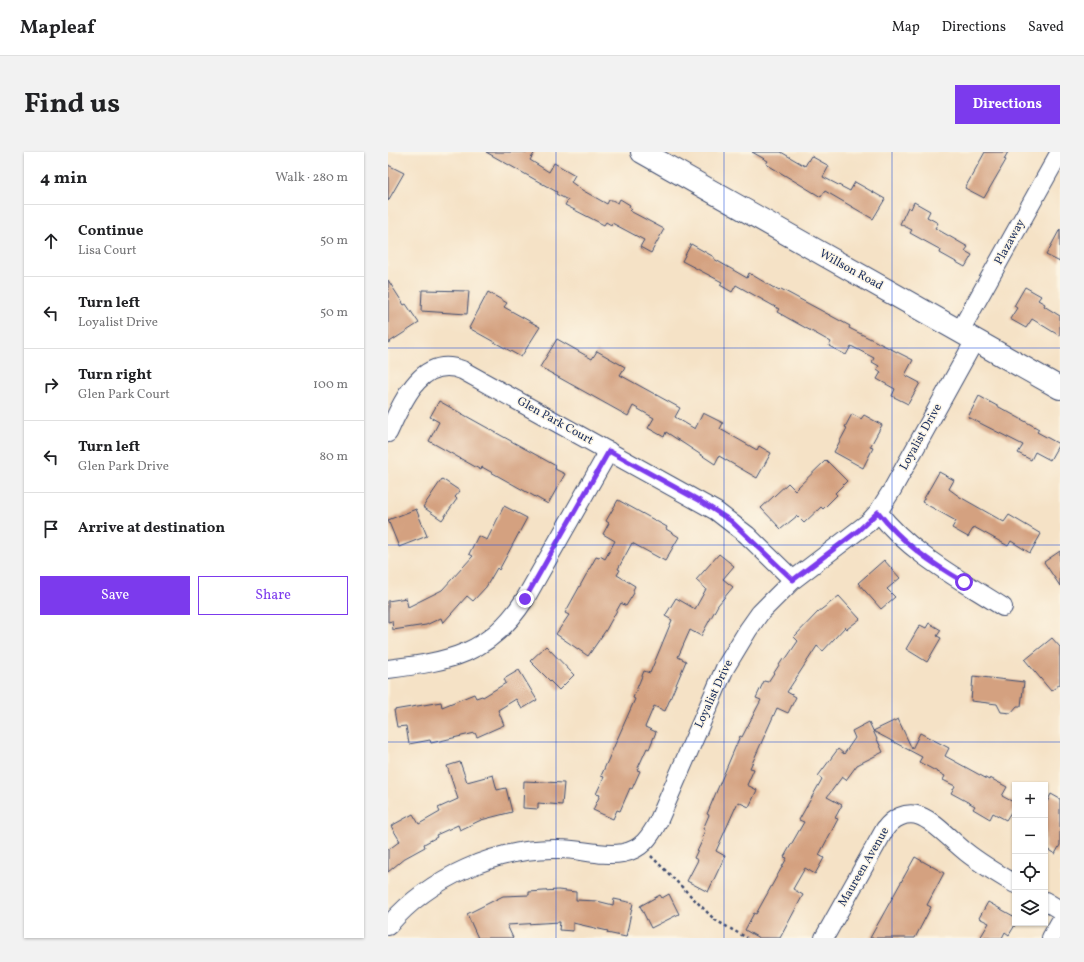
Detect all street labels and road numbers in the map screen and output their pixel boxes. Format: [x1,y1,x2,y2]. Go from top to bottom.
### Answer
street label: Plazaway [991,216,1029,268]
street label: Willson Road [816,246,886,294]
street label: Glen Park Court [514,393,596,449]
street label: Loyalist Drive [896,401,946,473]
street label: Loyalist Drive [691,657,737,731]
street label: Maureen Avenue [835,824,893,910]

